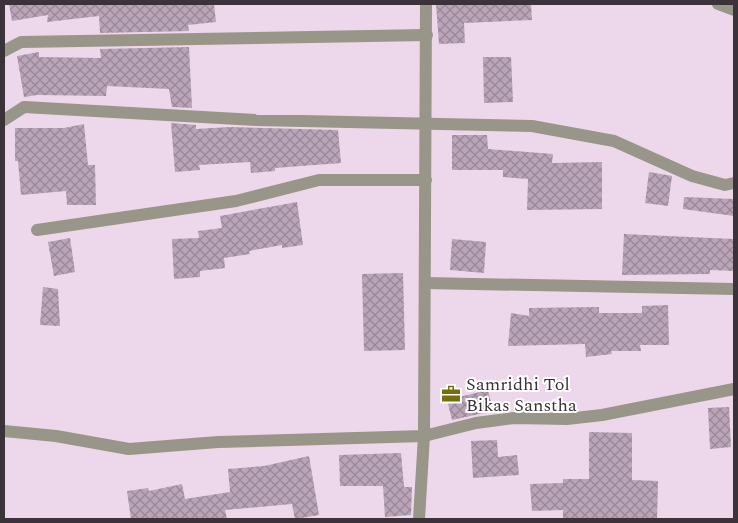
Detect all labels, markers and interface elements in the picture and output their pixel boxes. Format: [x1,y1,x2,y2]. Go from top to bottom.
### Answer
place label: Samridhi Tol Bikas Sanstha [466,371,577,419]
office icon: Samridhi Tol Bikas Sanstha [440,383,462,405]

